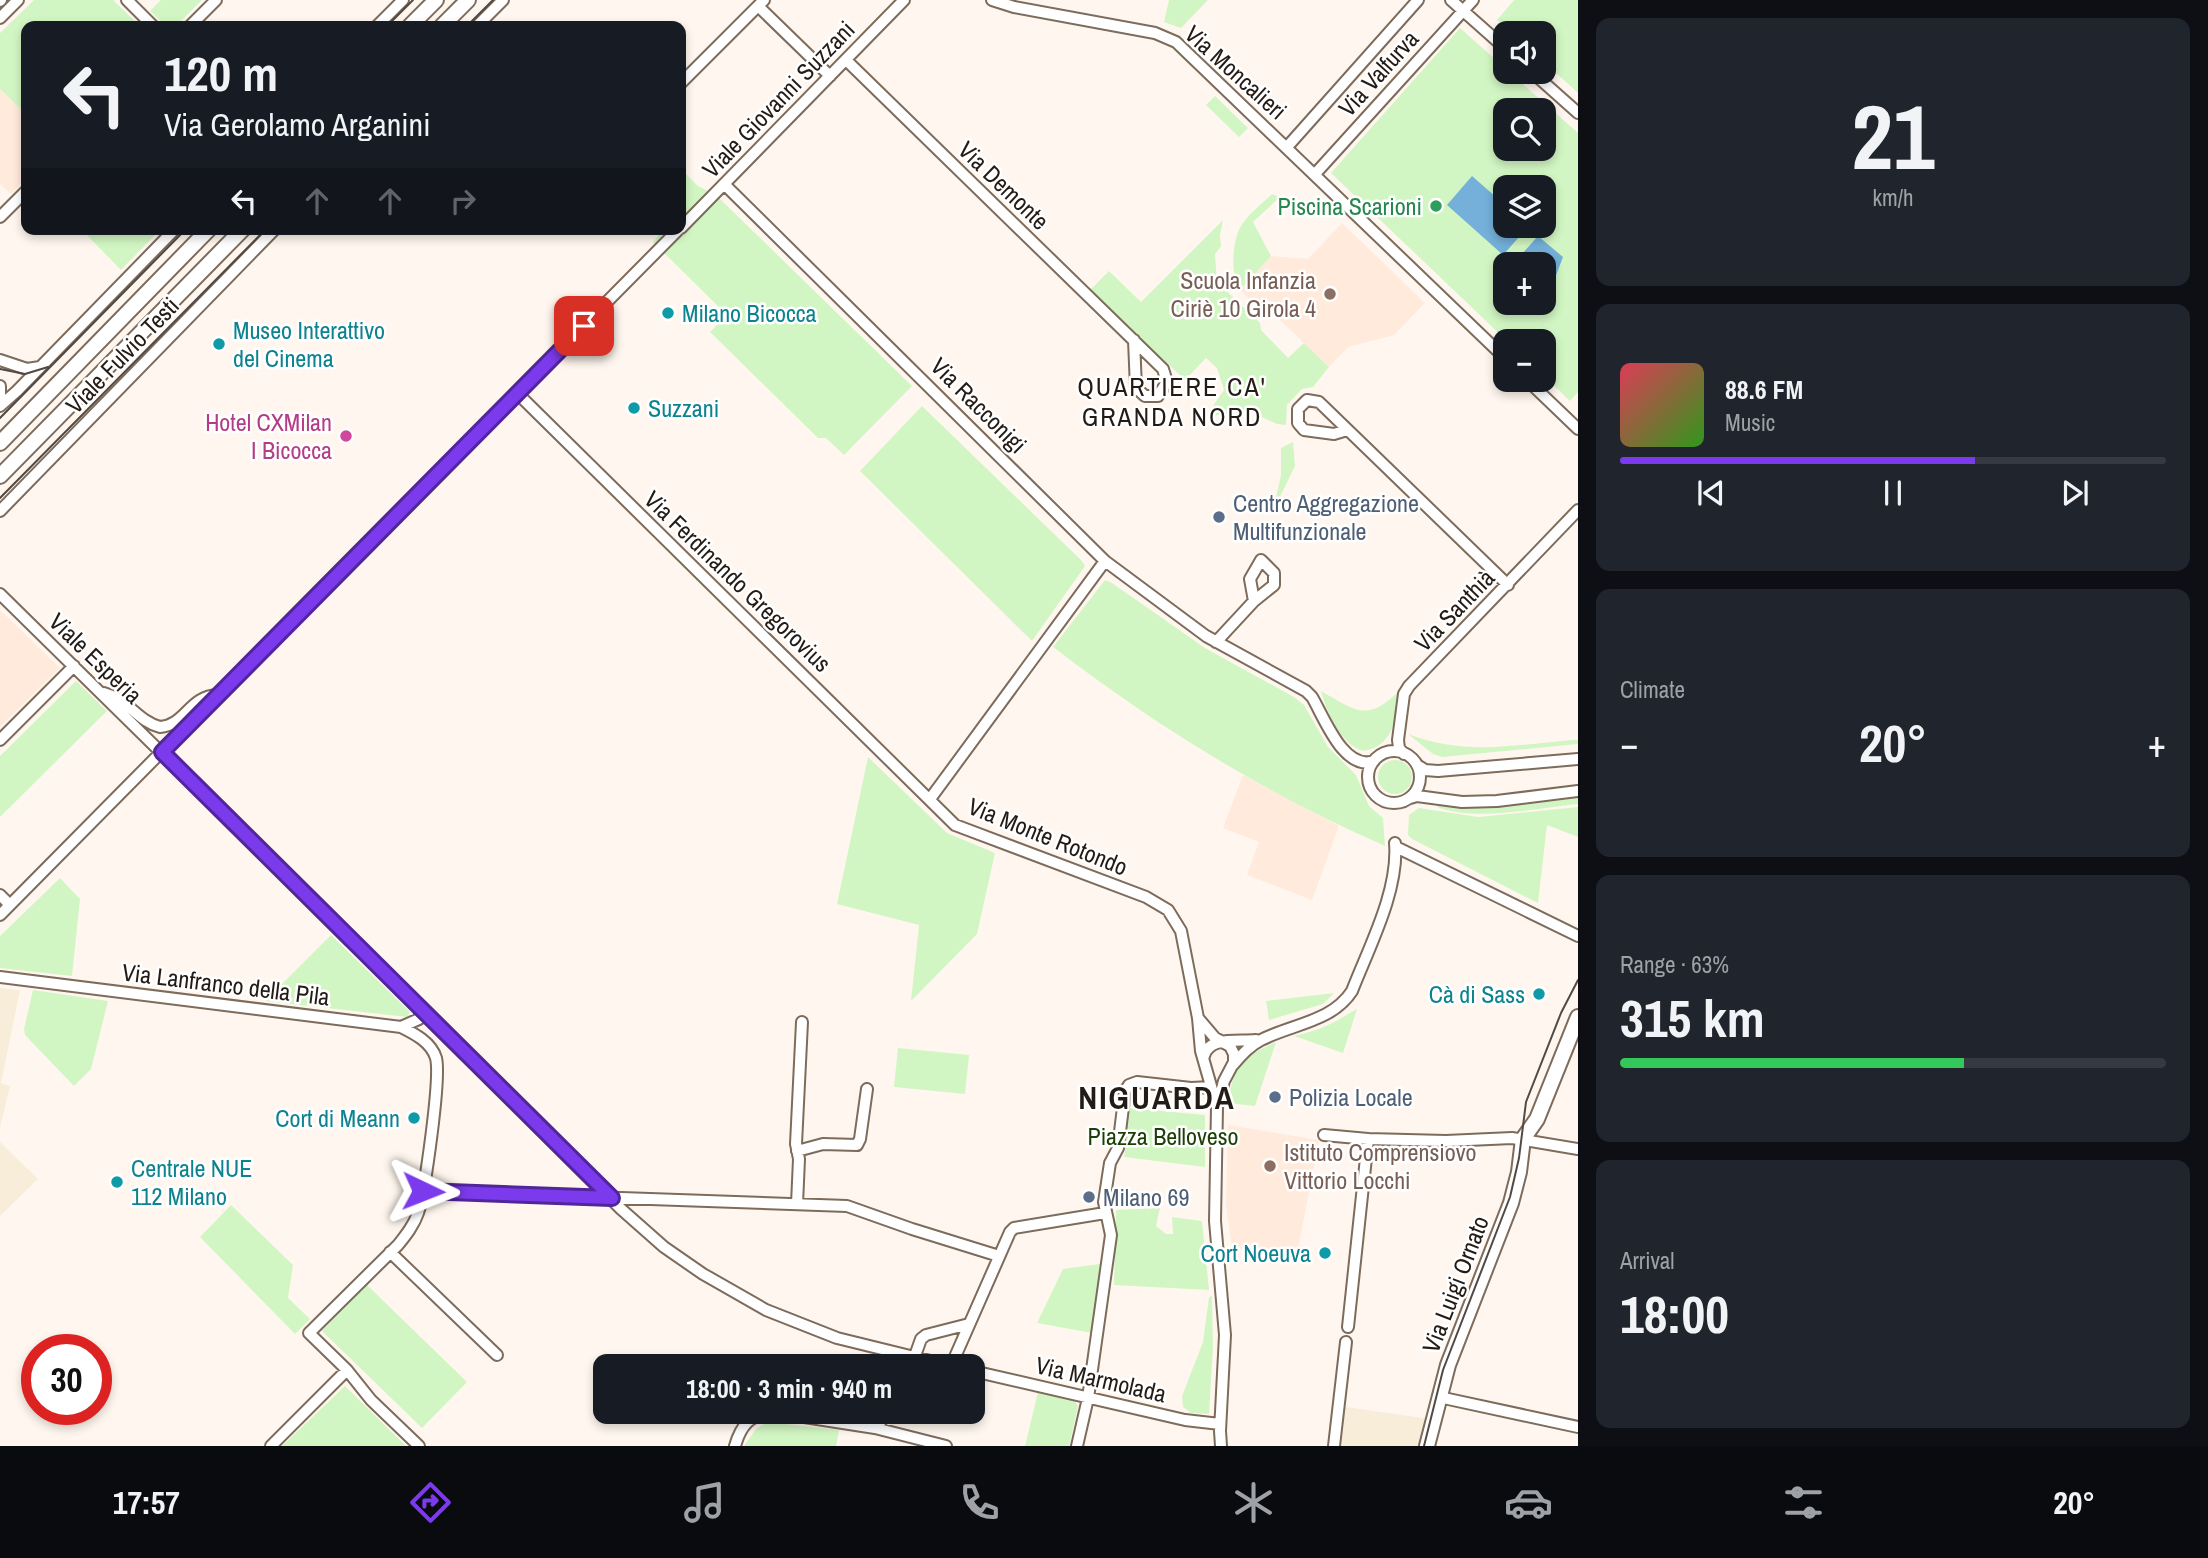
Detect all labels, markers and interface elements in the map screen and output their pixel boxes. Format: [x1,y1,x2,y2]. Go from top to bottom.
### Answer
street label: Viale Giovanni Suzzani [695,14,861,184]
street label: Via Moncalieri [1178,18,1294,126]
map controls [1493,21,1556,392]
button: sound [1493,21,1556,84]
street label: Via Valfurva [1331,23,1425,123]
text: 120 m [164,40,278,106]
icon: left [49,49,140,140]
text: 21 [1852,75,1935,197]
button: search [1493,98,1556,161]
text: Via Gerolamo Arganini [164,103,431,146]
street label: Via Demonte [952,134,1056,236]
button: layers [1493,175,1556,238]
icon: left [225,182,263,220]
icon: ahead [298,182,336,220]
icon: ahead [371,182,409,220]
icon: right [444,182,482,220]
text: km/h [1873,182,1913,213]
place label: Piscina Scarioni [1278,190,1422,222]
marker: Piscina Scarioni [1428,198,1444,214]
button: + [1493,252,1556,315]
place label: Scuola Infanzia Ciriè 10 Girola 4 [1171,264,1316,324]
marker: Scuola Infanzia Ciriè 10 Girola 4 [1322,286,1338,302]
street label: Viale Fulvio Testi [58,290,186,420]
pin [554,296,614,356]
place label: Milano Bicocca [682,297,817,329]
marker: Milano Bicocca [660,305,676,321]
icon: arrive [565,307,603,345]
place label: Museo Interattivo del Cinema [233,314,385,374]
button: − [1493,329,1556,392]
marker: Museo Interattivo del Cinema [211,336,227,352]
street label: Via Racconigi [924,350,1034,460]
district label: QUARTIERE CA' GRANDA NORD [1077,369,1267,434]
text: 88.6 FM [1725,372,1803,407]
place label: Suzzani [648,392,719,424]
marker: Suzzani [626,400,642,416]
place label: Hotel CXMilan I Bicocca [205,406,332,466]
text: Music [1725,407,1775,438]
marker: Hotel CXMilan I Bicocca [338,428,354,444]
icon: previous [1692,474,1730,512]
icon: pause [1874,474,1912,512]
icon: next [2056,474,2094,512]
street label: Via Ferdinando Gregorovius [638,483,838,679]
place label: Centro Aggregazione Multifunzionale [1233,487,1419,547]
marker: Centro Aggregazione Multifunzionale [1211,509,1227,525]
street label: Via Santhià [1407,562,1501,658]
street label: Viale Esperia [43,606,150,710]
text: Climate [1620,674,1685,705]
text: 20° [1859,708,1927,778]
text: − [1620,718,1638,769]
text: + [2148,718,2166,769]
street label: Via Monte Rotondo [964,789,1132,883]
text: Range · 63% [1620,949,1729,980]
street label: Via Lanfranco della Pila [121,955,332,1013]
place label: Cà di Sass [1429,978,1525,1010]
text: 315 km [1620,983,1765,1053]
marker: Cà di Sass [1531,986,1547,1002]
district label: NIGUARDA [1078,1076,1236,1119]
place label: Polizia Locale [1289,1081,1413,1113]
marker: Polizia Locale [1267,1089,1283,1105]
place label: Cort di Meann [275,1102,400,1134]
marker: Cort di Meann [406,1110,422,1126]
park label: Piazza Belloveso [1088,1120,1238,1152]
place label: Istituto Comprensiovo Vittorio Locchi [1284,1136,1477,1196]
place label: Centrale NUE 112 Milano [131,1152,252,1212]
position arrow [386,1154,460,1228]
marker: Istituto Comprensiovo Vittorio Locchi [1262,1158,1278,1174]
marker: Centrale NUE 112 Milano [109,1174,125,1190]
place label: Milano 69 [1103,1181,1189,1213]
marker: Milano 69 [1081,1189,1097,1205]
street label: Via Luigi Ornato [1414,1211,1496,1357]
place label: Cort Noeuva [1201,1237,1311,1269]
marker: Cort Noeuva [1317,1245,1333,1261]
text: Arrival [1620,1245,1675,1276]
text: 18:00 [1620,1279,1729,1349]
speed limit sign: 30 [21,1334,112,1425]
street label: Via Marmolada [1033,1348,1169,1410]
text: 18:00 · 3 min · 940 m [686,1371,892,1406]
icon: directions [406,1478,455,1527]
icon: music [680,1478,729,1527]
icon: phone [955,1478,1004,1527]
icon: climate [1229,1478,1278,1527]
icon: car [1504,1478,1553,1527]
icon: filters [1779,1478,1828,1527]
text: 17:57 [113,1481,180,1524]
text: 20° [2053,1481,2095,1524]

